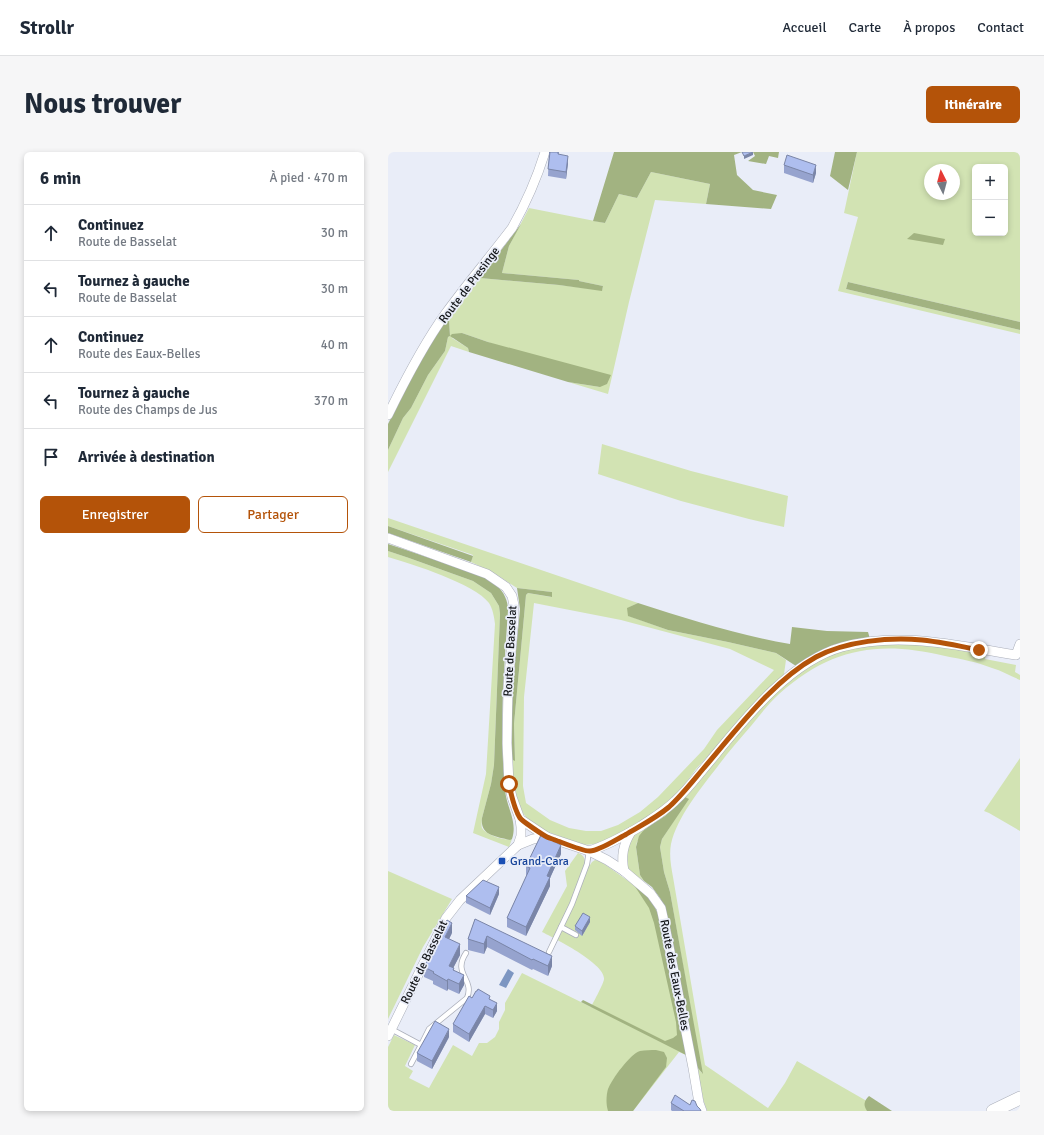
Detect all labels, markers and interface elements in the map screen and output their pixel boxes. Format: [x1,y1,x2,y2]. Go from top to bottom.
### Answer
text: Strollr [20,16,74,40]
text: Accueil [782,19,827,36]
text: Carte [849,19,881,36]
text: À propos [903,19,955,36]
text: Contact [977,19,1024,36]
button: Itinéraire [926,86,1020,123]
text: Nous trouver [24,87,181,121]
north arrow [924,164,960,200]
map controls [972,164,1008,236]
button: + [972,164,1008,200]
text: 6 min [40,168,81,189]
text: À pied · 470 m [269,170,348,186]
button: − [972,200,1008,236]
text: Continuez [78,216,144,234]
icon: ahead [40,222,62,244]
text: 30 m [321,225,348,241]
text: Route de Basselat [78,234,177,250]
street label: Route de Presinge [436,244,503,326]
text: Tournez à gauche [78,272,190,290]
icon: left [40,278,62,300]
text: 30 m [321,281,348,297]
text: Route de Basselat [78,290,177,306]
text: Continuez [78,328,144,346]
icon: ahead [40,334,62,356]
text: 40 m [321,337,348,353]
text: Route des Eaux-Belles [78,346,201,362]
text: Tournez à gauche [78,384,190,402]
icon: left [40,390,62,412]
text: 370 m [314,393,348,409]
text: Route des Champs de Jus [78,402,217,418]
icon: arrive [40,446,62,468]
text: Arrivée à destination [78,448,215,466]
button: Enregistrer [40,496,190,533]
button: Partager [198,496,348,533]
street label: Route de Basselat [501,605,520,697]
route end [970,641,988,659]
route start [500,775,518,793]
place label: Grand-Cara [510,854,569,869]
marker: Grand-Cara [497,856,507,866]
street label: Route de Basselat [398,918,451,1006]
street label: Route des Eaux-Belles [656,918,693,1032]

